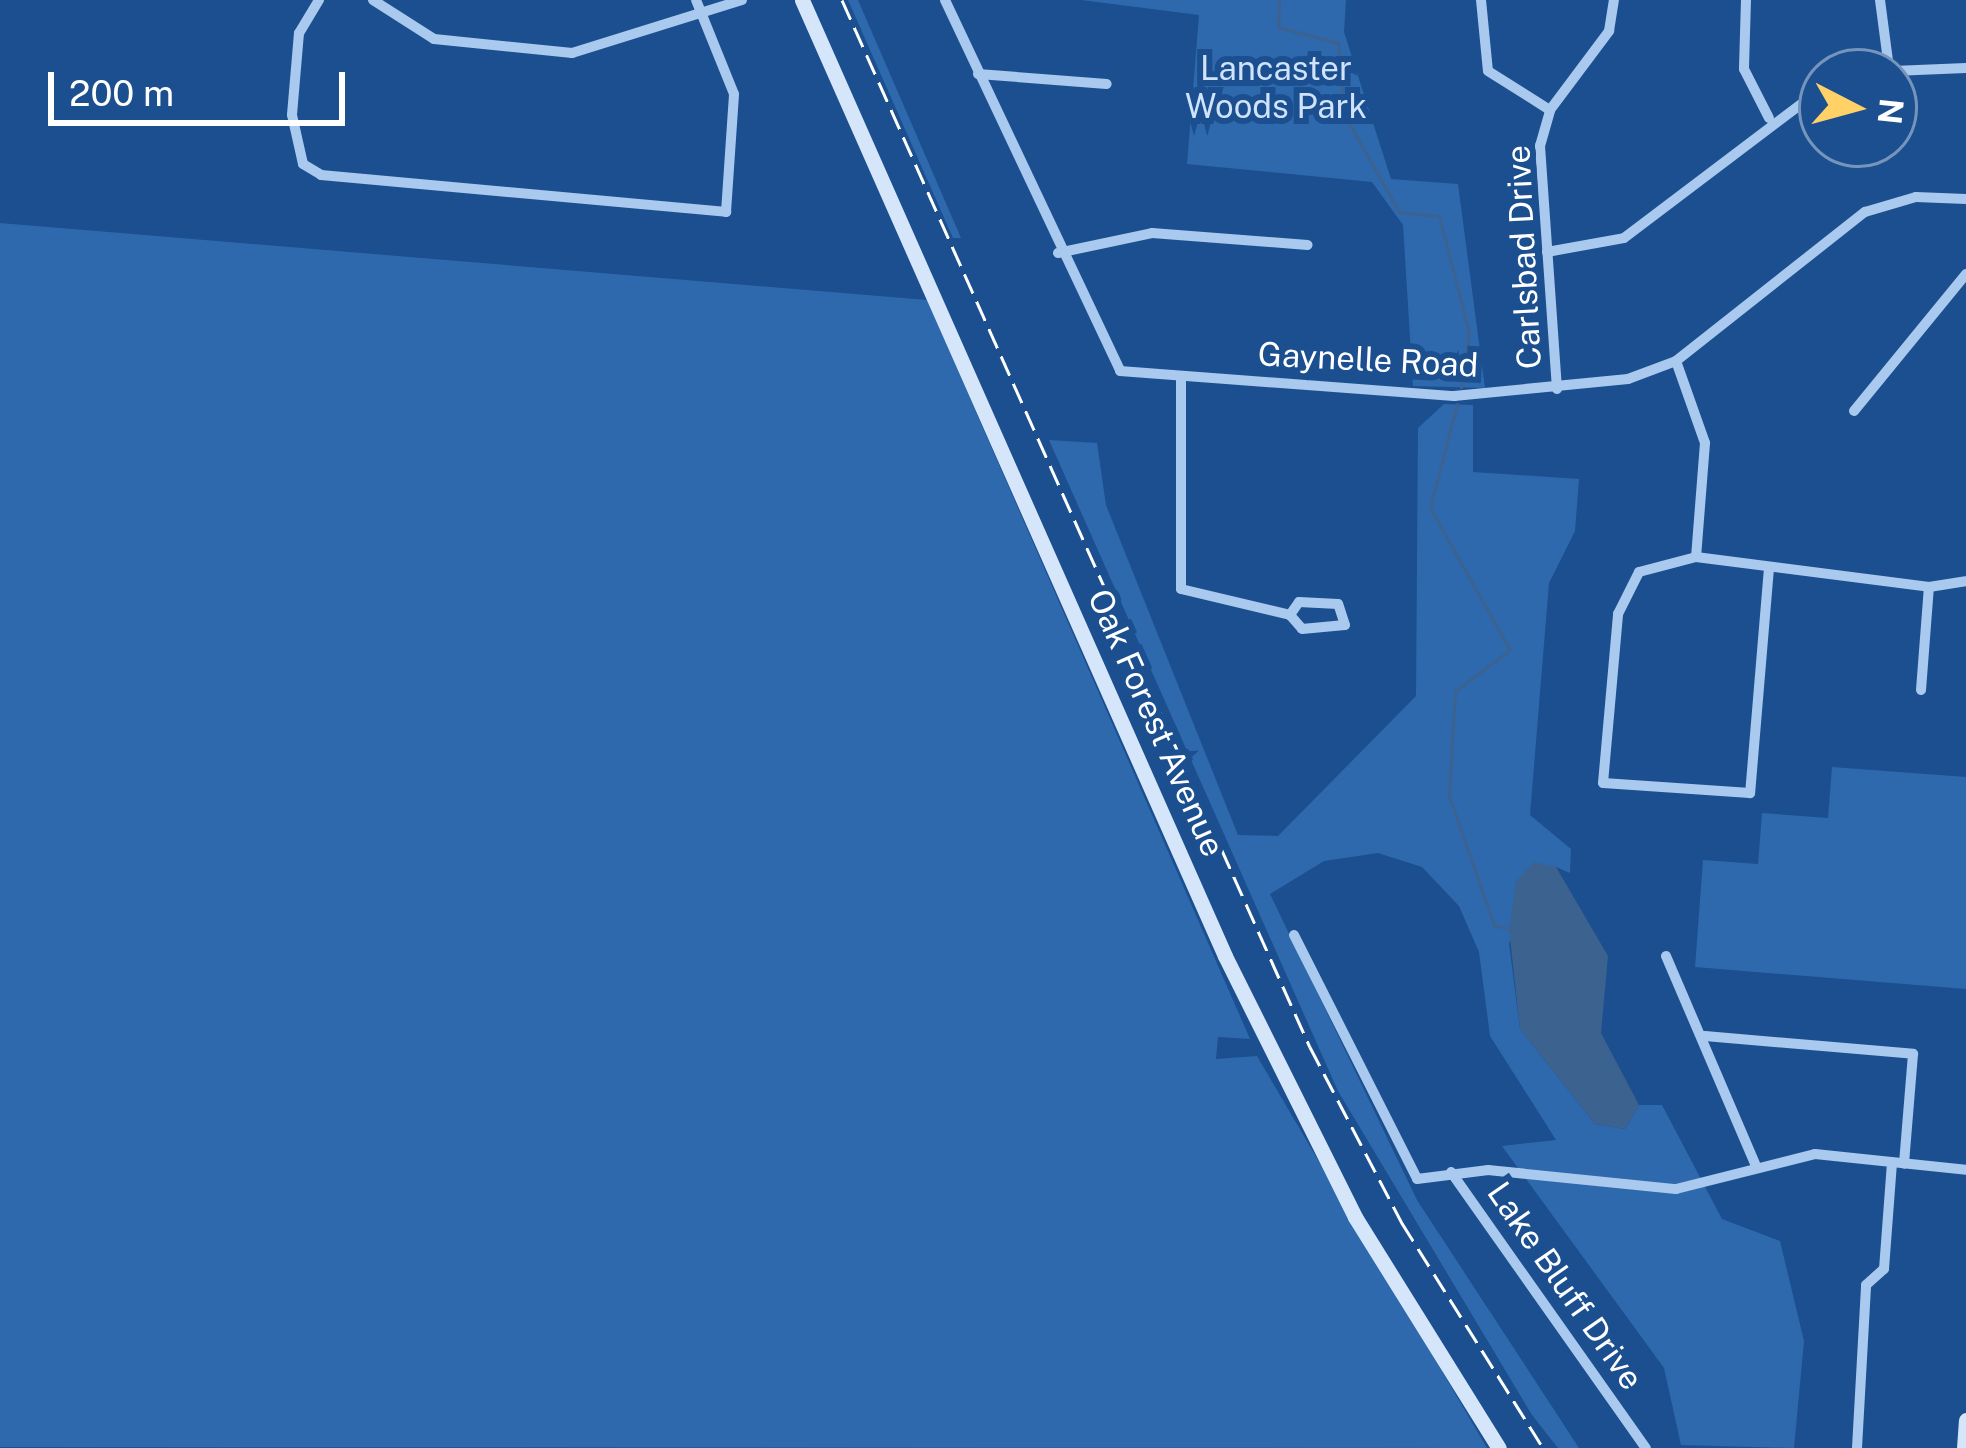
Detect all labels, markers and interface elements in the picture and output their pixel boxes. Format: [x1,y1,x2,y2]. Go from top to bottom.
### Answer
scale bar [54,48,351,122]
north arrow [1798,48,1918,168]
park label: Lancaster Woods Park [1185,49,1367,127]
text: 200 m [69,72,174,114]
text: N [1871,97,1911,126]
street label: Carlsbad Drive [1498,144,1550,370]
street label: Gaynelle Road [1257,334,1479,386]
street label: Oak Forest Avenue [1079,583,1233,863]
street label: Lake Bluff Drive [1479,1175,1651,1397]

